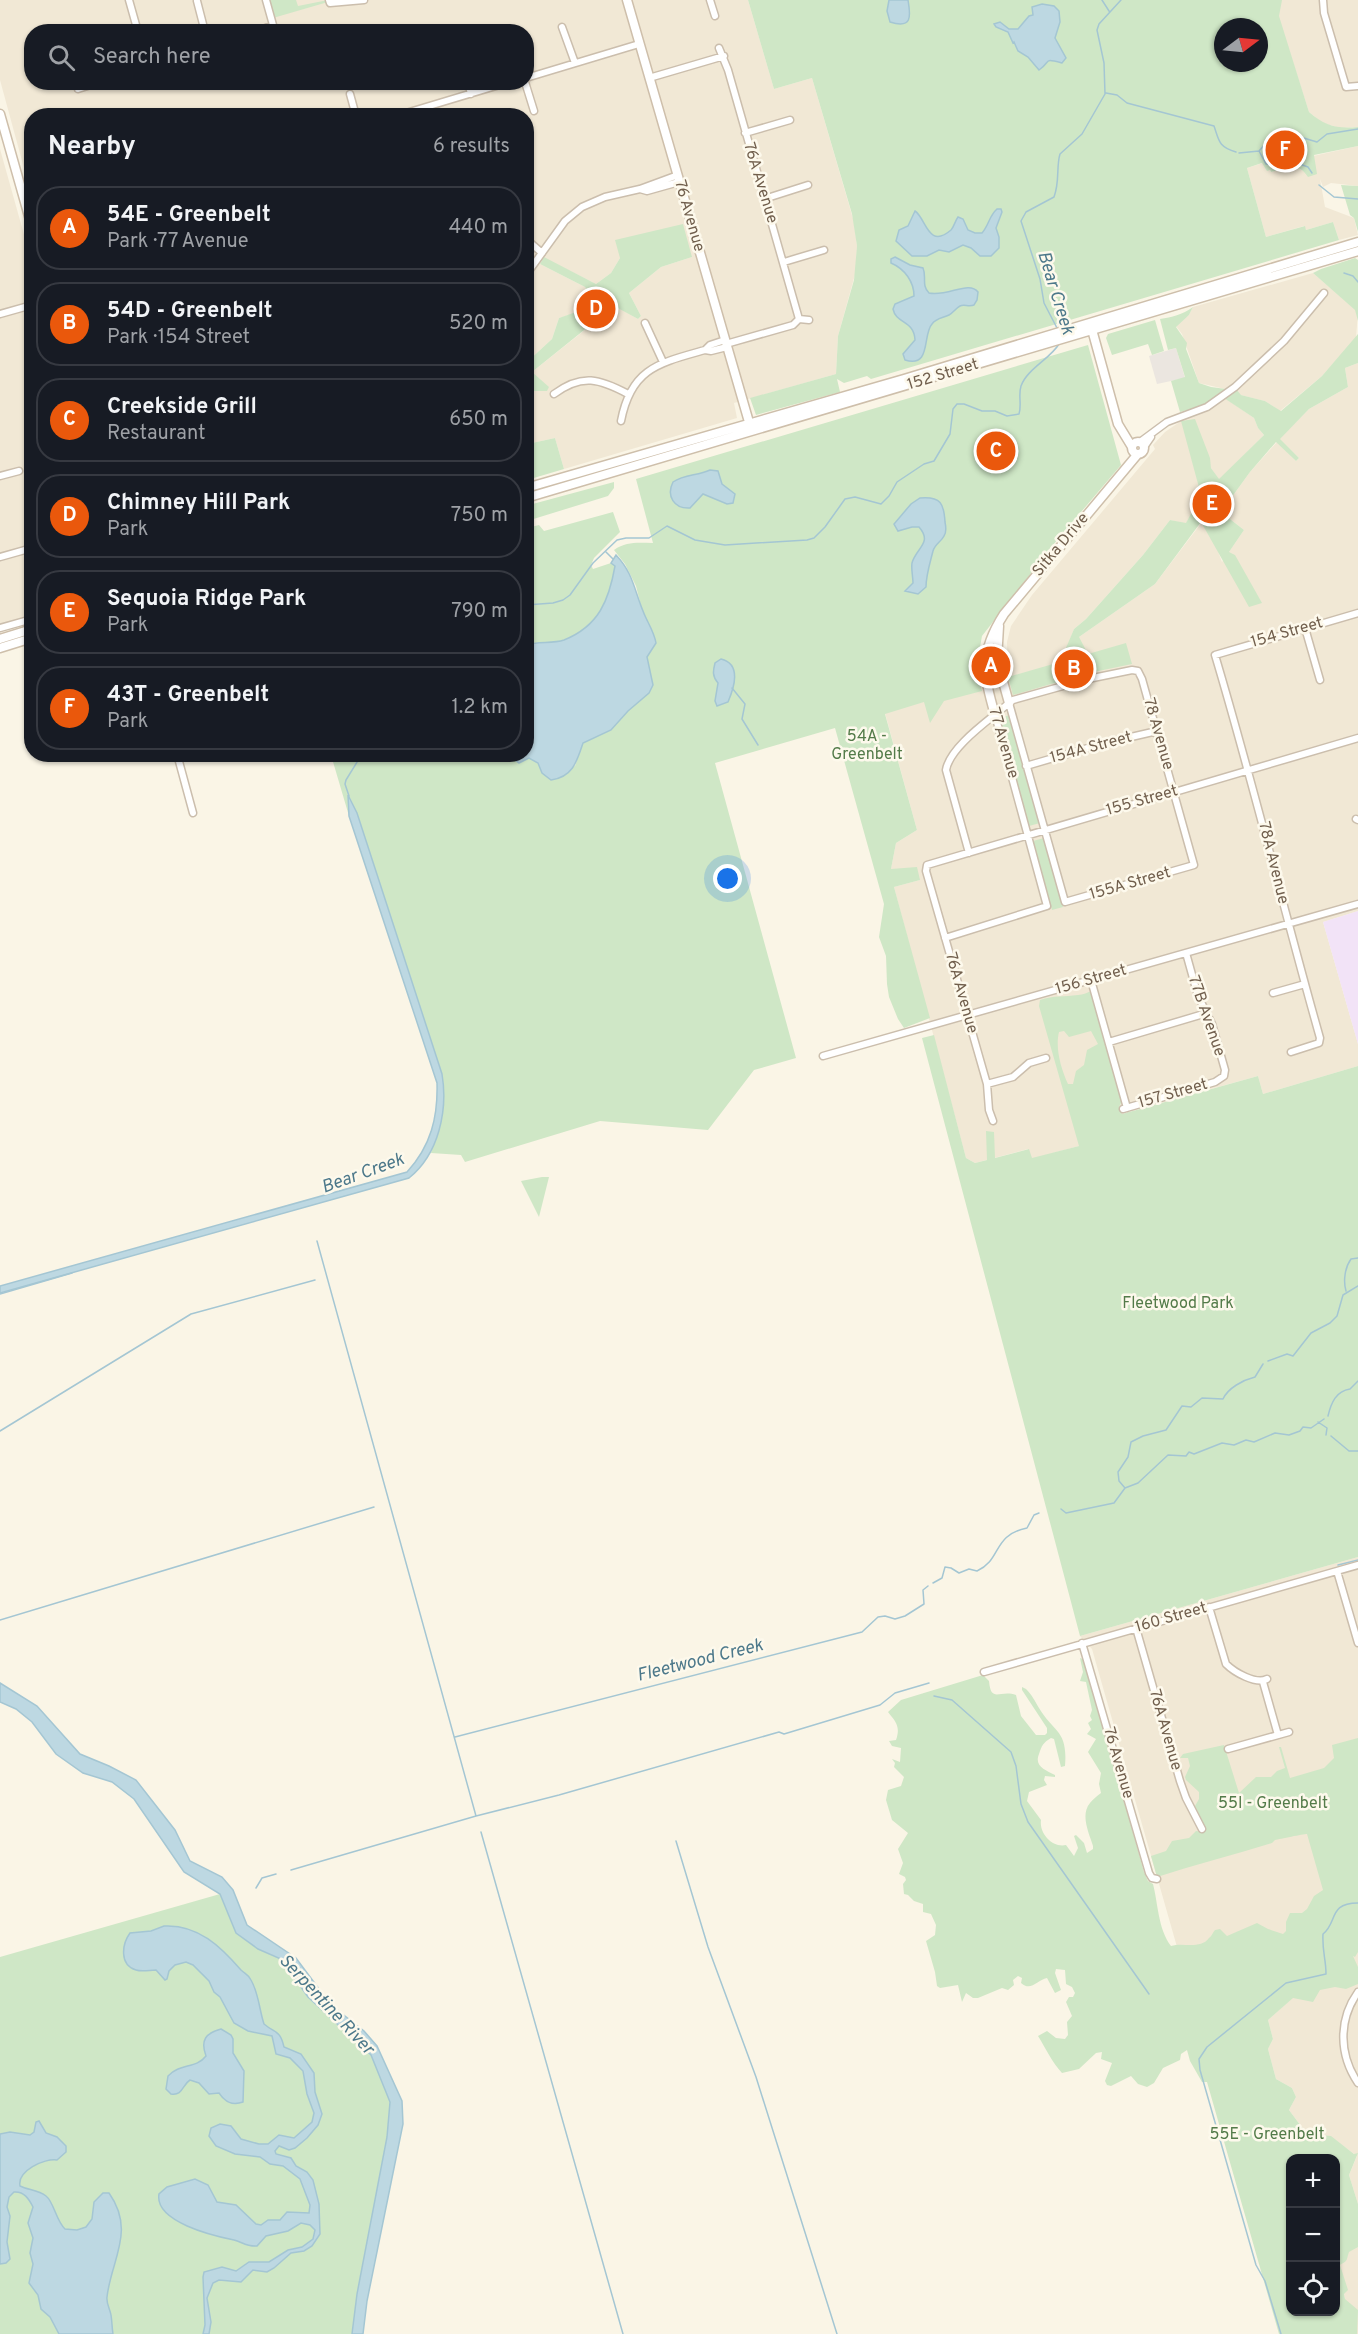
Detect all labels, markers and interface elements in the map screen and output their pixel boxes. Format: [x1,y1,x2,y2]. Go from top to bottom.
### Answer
north arrow [1214,18,1268,72]
search box [24,24,534,90]
icon: search [45,41,78,74]
text: Search here [93,44,211,71]
pin: F [1266,128,1304,172]
text: Nearby [48,131,136,164]
text: 6 results [433,134,510,160]
street label: 76A Avenue [738,140,782,226]
street label: 76 Avenue [669,178,709,254]
text: 54E - Greenbelt [107,202,271,229]
text: A [62,215,77,241]
text: 440 m [449,215,508,241]
text: Park · 77 Avenue [107,229,248,255]
water label: Bear Creek [1031,248,1079,338]
pin: D [576,286,616,332]
text: 54D - Greenbelt [107,298,272,325]
text: B [63,311,76,337]
text: 520 m [449,311,508,337]
text: Park · 154 Street [107,325,250,351]
street label: 152 Street [905,355,981,395]
text: Creekside Grill [107,394,257,421]
text: C [63,407,76,433]
text: 650 m [449,407,508,433]
text: Restaurant [107,421,206,447]
pin: C [976,428,1016,474]
pin: E [1192,482,1232,526]
text: Chimney Hill Park [107,490,290,517]
text: D [62,503,77,529]
text: 750 m [451,503,508,529]
street label: Sitka Drive [1028,509,1094,581]
text: Park [107,517,148,543]
text: Sequoia Ridge Park [107,586,306,613]
text: E [63,599,76,625]
text: 790 m [451,599,508,625]
text: Park [107,613,148,639]
street label: 154 Street [1249,613,1325,653]
pin: A [972,644,1010,688]
pin: B [1054,646,1094,692]
text: 43T - Greenbelt [107,682,269,709]
text: F [64,695,75,721]
text: 1.2 km [452,695,508,721]
street label: 78 Avenue [1138,696,1178,772]
street label: 77 Avenue [983,705,1023,781]
text: Park [107,709,148,735]
park label: 54A - Greenbelt [831,727,903,765]
street label: 154A Street [1048,727,1134,769]
street label: 155 Street [1104,781,1180,821]
street label: 78A Avenue [1253,820,1293,906]
street label: 155A Street [1087,863,1173,905]
your location [713,864,742,893]
street label: 76A Avenue [940,950,982,1036]
street label: 156 Street [1053,960,1129,1000]
street label: 77B Avenue [1183,973,1229,1059]
street label: 157 Street [1136,1075,1210,1113]
water label: Bear Creek [319,1148,408,1200]
park label: Fleetwood Park [1122,1294,1234,1314]
street label: 160 Street [1133,1598,1209,1638]
water label: Fleetwood Creek [635,1634,766,1688]
street label: 76A Avenue [1144,1687,1186,1773]
street label: 76 Avenue [1098,1725,1138,1801]
park label: 55I - Greenbelt [1218,1794,1328,1814]
water label: Serpentine River [273,1950,380,2062]
park label: 55E - Greenbelt [1210,2125,1324,2145]
map controls [1286,2154,1340,2316]
button: + [1286,2154,1340,2208]
button: − [1286,2208,1340,2262]
button: locate [1286,2262,1340,2316]

